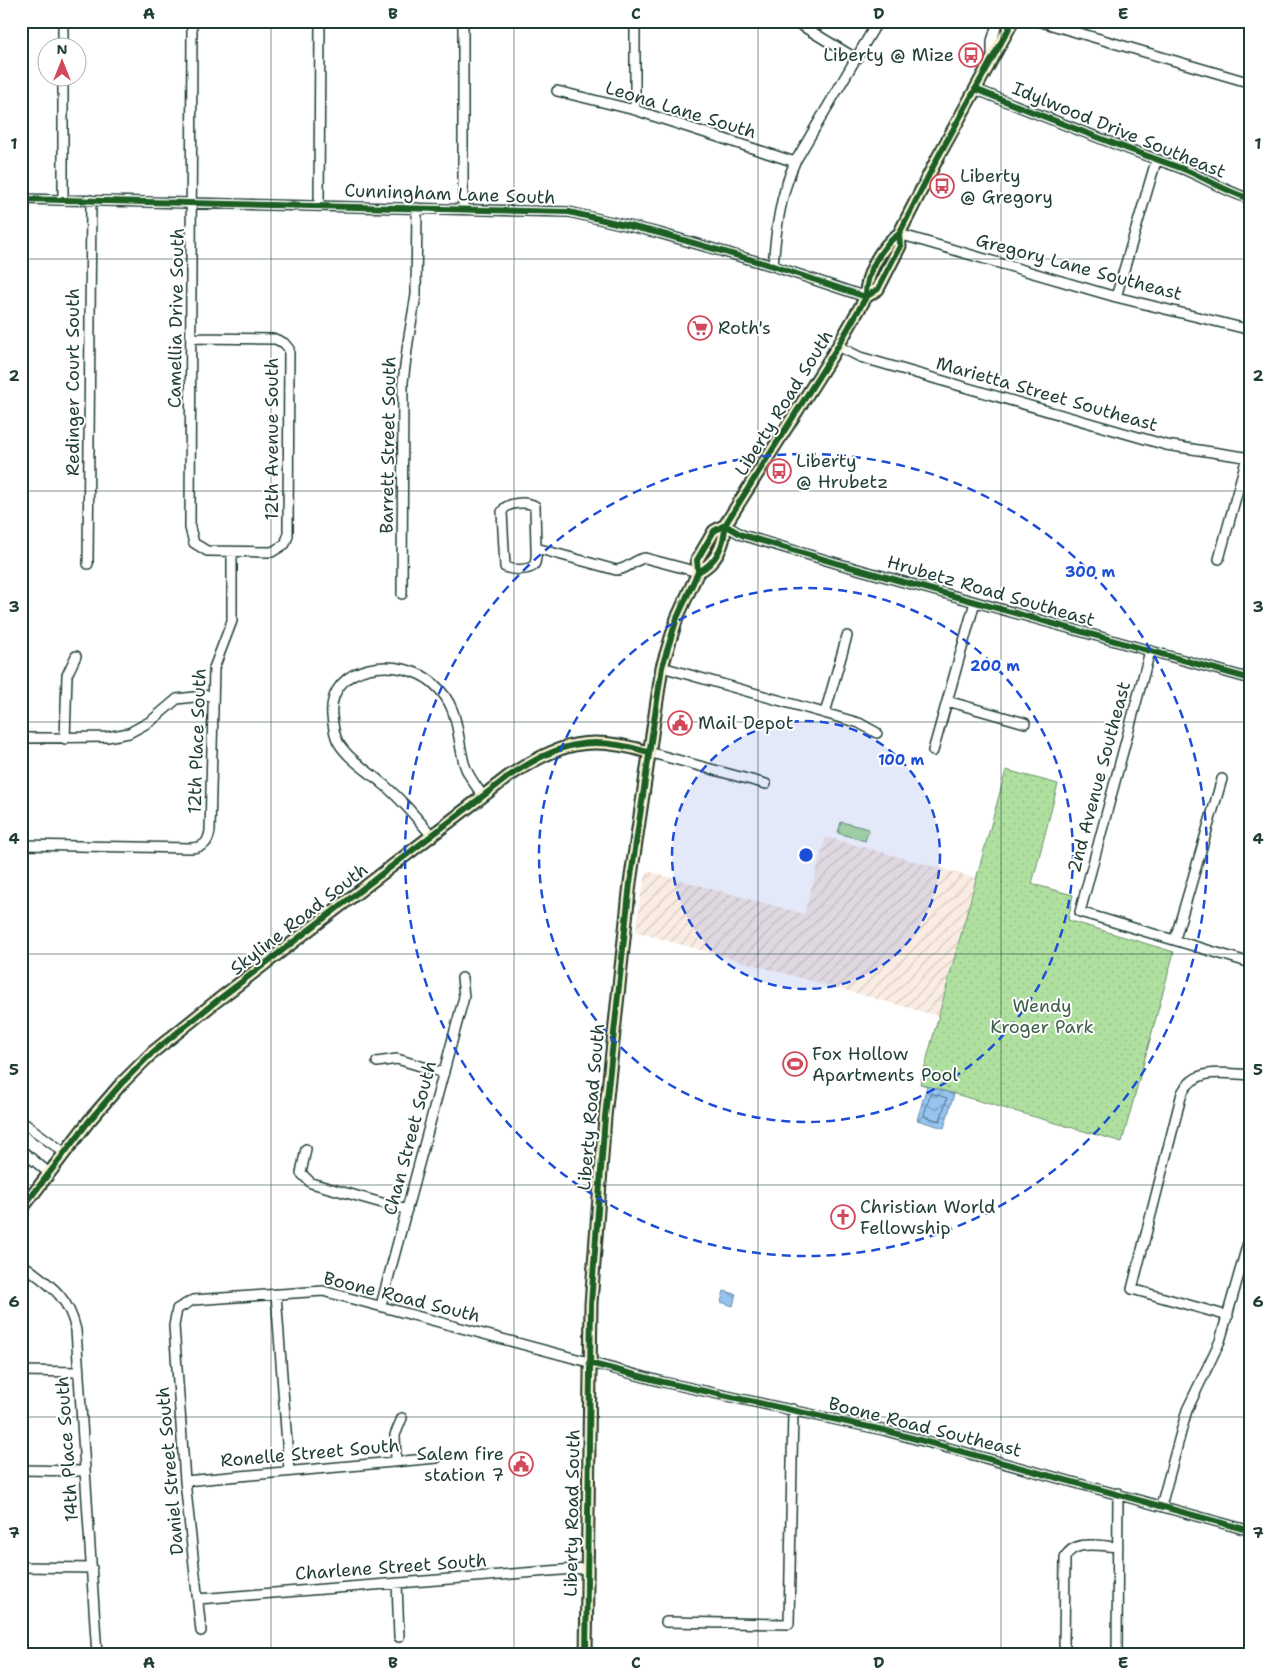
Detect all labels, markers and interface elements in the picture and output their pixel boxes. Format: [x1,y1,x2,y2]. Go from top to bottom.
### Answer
text: A [143,3,155,24]
text: B [388,3,398,24]
text: C [631,3,641,24]
text: D [873,3,885,24]
text: E [1118,3,1128,24]
north arrow [38,38,88,88]
text: N [56,40,68,58]
bus stop icon: Liberty @ Mize [958,42,984,68]
place label: Liberty @ Mize [823,43,954,67]
street label: Leona Lane South [603,76,759,144]
street label: Idylwood Drive Southeast [1009,76,1229,184]
text: 1 [10,133,18,154]
text: 1 [1254,133,1262,154]
place label: Liberty @ Gregory [960,164,1053,209]
bus stop icon: Liberty @ Gregory [929,173,955,199]
street label: Cunningham Lane South [344,178,556,210]
street label: Camellia Drive South [162,228,190,408]
street label: Gregory Lane Southeast [973,228,1185,306]
street label: Redinger Court South [61,288,85,476]
supermarket icon: Roth's [687,315,713,341]
place label: Roth's [718,316,771,340]
street label: Liberty Road South [729,325,839,481]
street label: Marietta Street Southeast [933,351,1161,437]
street label: Barrett Street South [374,356,402,534]
street label: 12th Avenue South [260,357,284,521]
text: 2 [8,365,20,386]
text: 2 [1252,365,1264,386]
place label: Liberty @ Hrubetz [796,449,888,494]
bus stop icon: Liberty @ Hrubetz [766,458,792,484]
street label: Hrubetz Road Southeast [884,550,1098,632]
text: 300 m [1065,562,1115,582]
text: 3 [8,596,20,617]
text: 3 [1252,596,1264,617]
text: 200 m [970,656,1020,676]
street label: 12th Place South [182,668,212,814]
street label: 2nd Avenue Southeast [1062,678,1136,875]
public building icon: Mail Depot [667,710,693,736]
place label: Mail Depot [698,711,794,735]
text: 100 m [878,750,924,770]
text: 4 [8,828,20,849]
text: 4 [1252,828,1264,849]
centre of rings [797,846,815,864]
street label: Skyline Road South [225,858,373,980]
park label: Wendy Kroger Park [990,994,1094,1039]
street label: Liberty Road South [572,1022,610,1192]
place label: Fox Hollow Apartments Pool [812,1042,959,1087]
sports icon: Fox Hollow Apartments Pool [782,1051,808,1077]
street label: Chan Street South [378,1058,442,1218]
text: 5 [9,1059,19,1080]
text: 5 [1253,1059,1263,1080]
place label: Christian World Fellowship [860,1195,995,1240]
church icon: Christian World Fellowship [830,1204,856,1230]
street label: Boone Road South [321,1266,483,1328]
text: 6 [8,1291,20,1312]
text: 6 [1252,1291,1264,1312]
street label: 14th Place South [50,1375,84,1523]
street label: Daniel Street South [151,1386,189,1556]
street label: Boone Road Southeast [826,1391,1024,1463]
street label: Liberty Road South [559,1429,585,1597]
street label: Ronelle Street South [219,1433,401,1473]
place label: Salem fire station 7 [417,1442,504,1487]
public building icon: Salem fire station 7 [508,1451,534,1477]
text: 7 [8,1522,20,1543]
text: 7 [1252,1522,1264,1543]
street label: Charlene Street South [294,1548,488,1586]
text: A [143,1652,155,1673]
text: B [388,1652,398,1673]
text: C [631,1652,641,1673]
text: D [873,1652,885,1673]
text: E [1118,1652,1128,1673]

